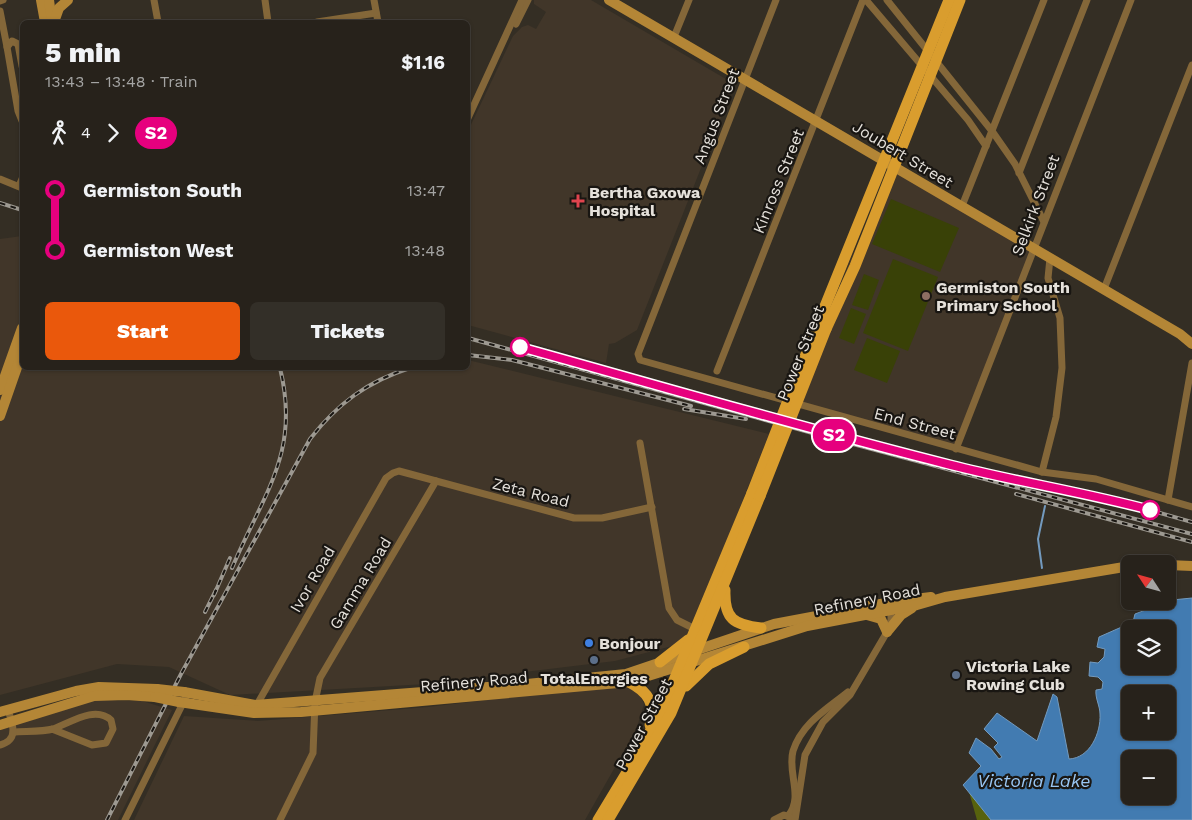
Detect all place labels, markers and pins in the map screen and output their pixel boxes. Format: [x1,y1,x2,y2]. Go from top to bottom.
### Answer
place label: Bertha Gxowa Hospital [589,183,701,220]
marker: Bertha Gxowa Hospital [571,194,585,208]
place label: Germiston South Primary School [936,278,1070,315]
marker: Germiston South Primary School [920,290,932,302]
unlabelled marker [510,337,530,357]
unlabelled marker [1140,500,1160,520]
place label: Bonjour [599,634,661,653]
marker: Bonjour [583,637,595,649]
marker: TotalEnergies [588,654,600,666]
place label: Victoria Lake Rowing Club [966,657,1070,694]
place label: TotalEnergies [540,669,648,688]
marker: Victoria Lake Rowing Club [950,669,962,681]

